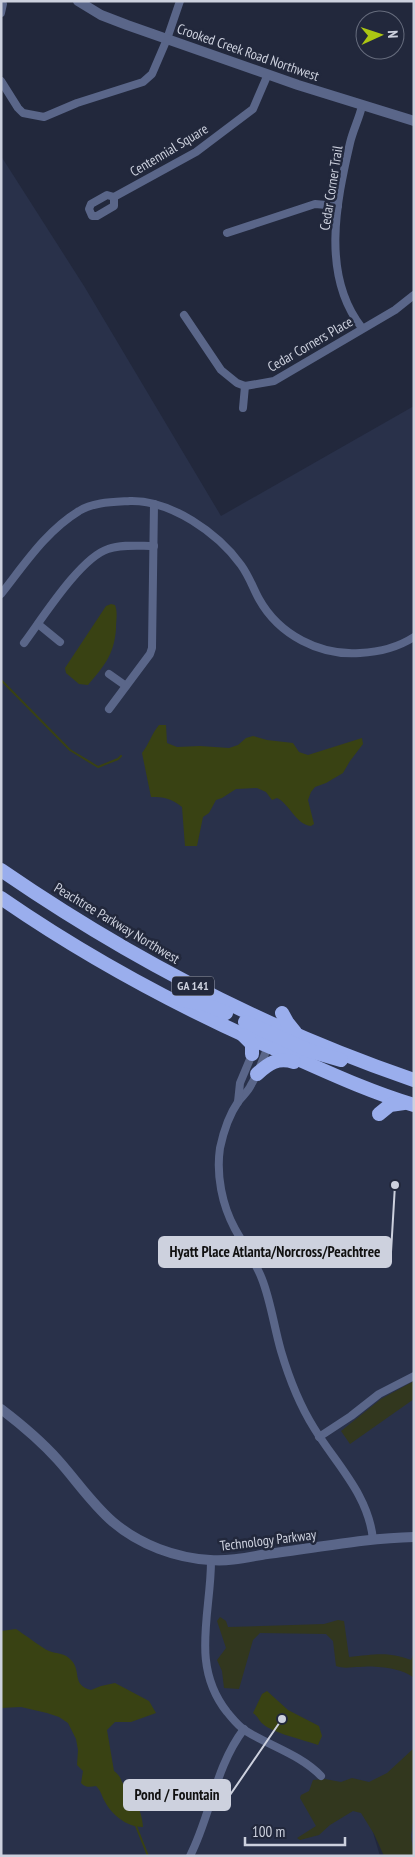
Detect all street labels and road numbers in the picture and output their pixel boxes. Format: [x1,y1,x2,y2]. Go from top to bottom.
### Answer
street label: Crooked Creek Road Northwest [175,19,321,85]
street label: Centennial Square [127,120,212,180]
street label: Cedar Corner Trail [315,144,347,232]
street label: Cedar Corners Place [264,312,356,376]
street label: Peachtree Parkway Northwest [51,878,183,968]
road number: GA 141 [172,976,214,996]
street label: Technology Parkway [219,1525,318,1555]

